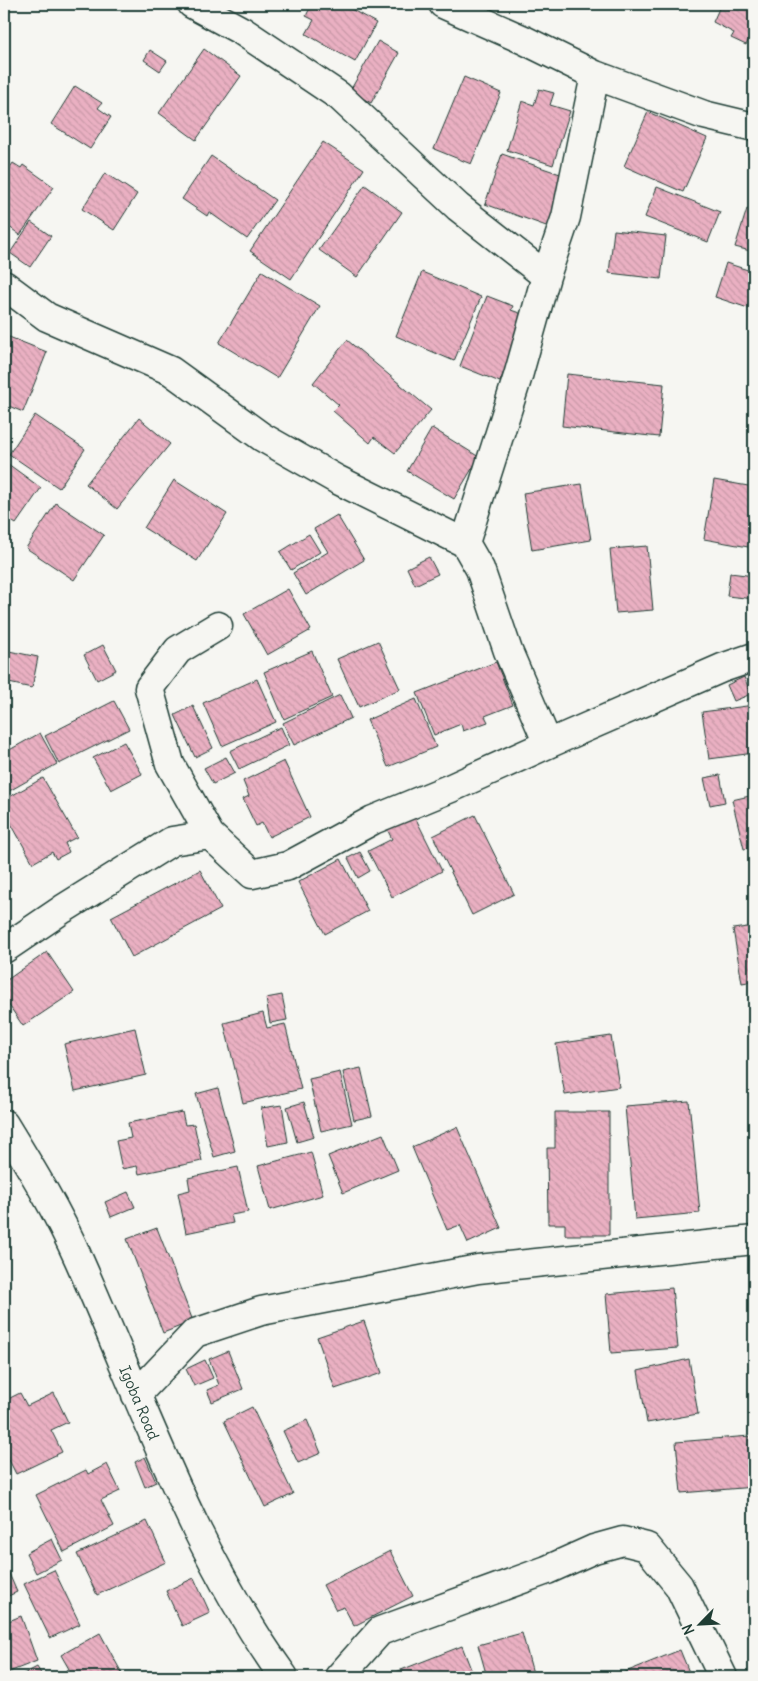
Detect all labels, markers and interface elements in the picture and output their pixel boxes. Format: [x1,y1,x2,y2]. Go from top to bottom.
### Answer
street label: Igoba Road [115,1363,164,1443]
north arrow [676,1598,726,1648]
text: N [678,1621,698,1637]

